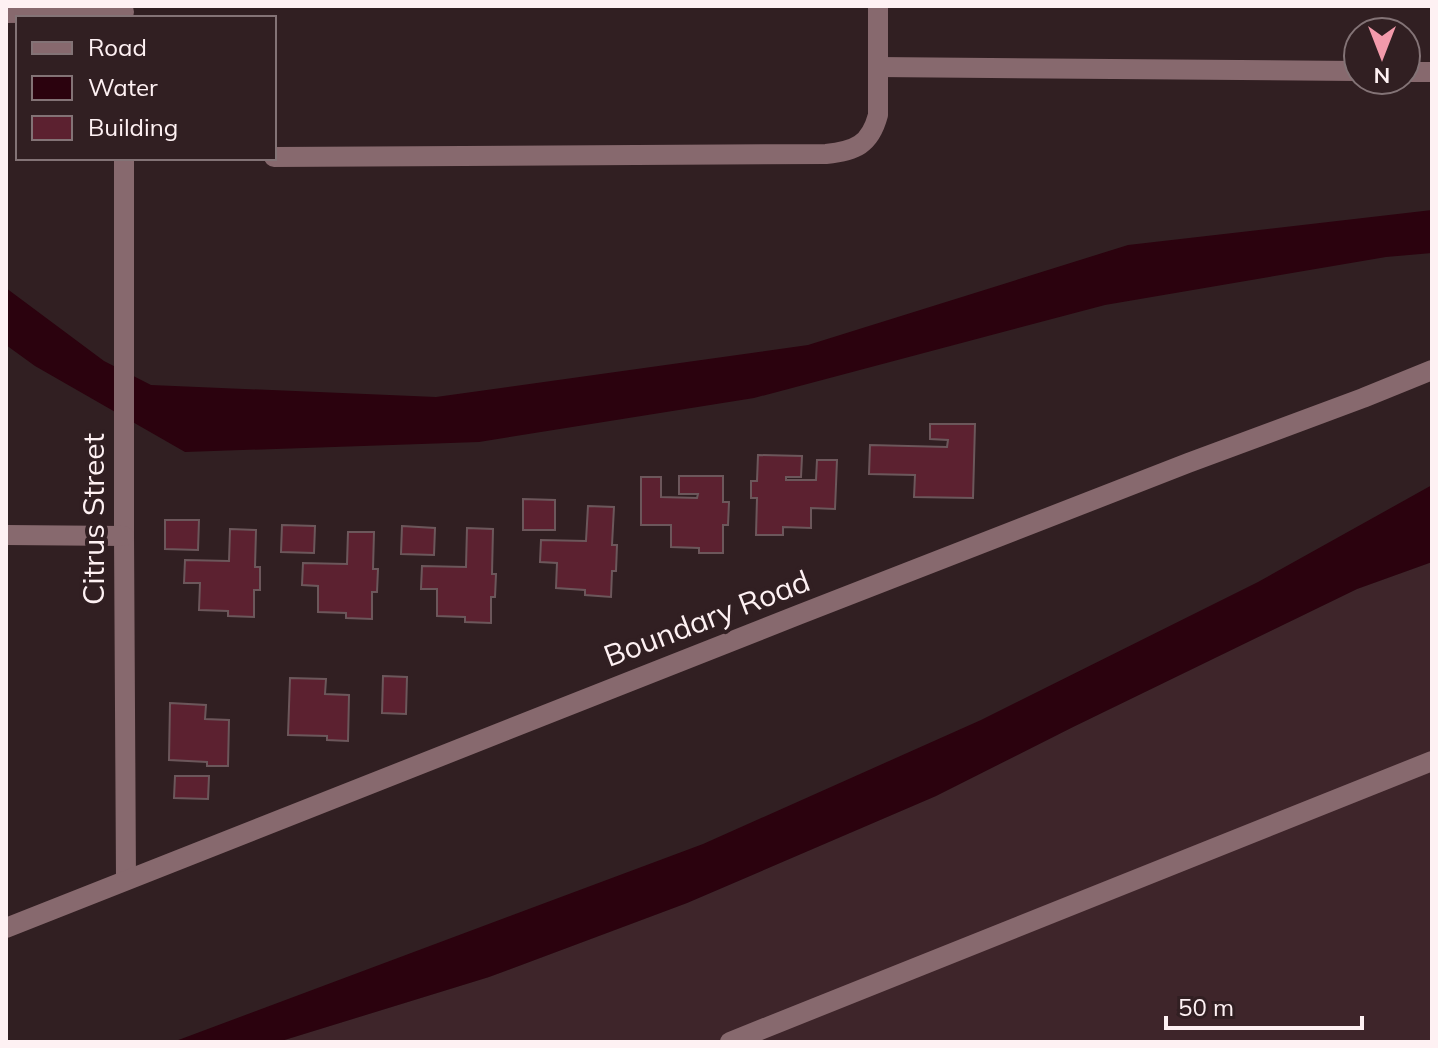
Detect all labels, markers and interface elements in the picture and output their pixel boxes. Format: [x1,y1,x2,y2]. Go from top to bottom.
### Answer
legend [16,16,276,160]
north arrow [1342,16,1422,96]
text: Road [88,32,147,62]
text: N [1374,62,1390,90]
text: Water [88,72,158,102]
text: Building [88,112,178,142]
street label: Citrus Street [74,433,112,605]
street label: Boundary Road [598,561,815,675]
scale bar [1166,980,1362,1030]
text: 50 m [1178,992,1234,1022]

